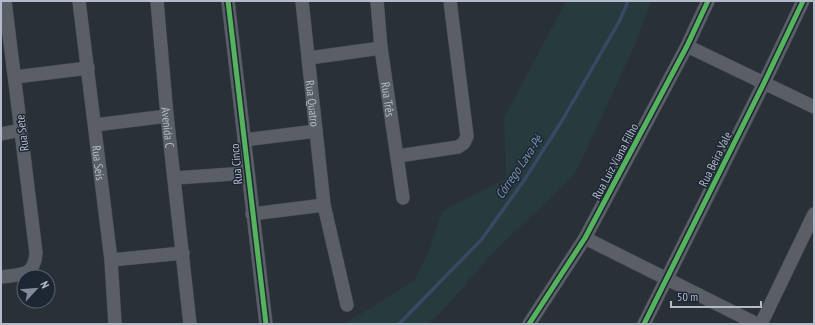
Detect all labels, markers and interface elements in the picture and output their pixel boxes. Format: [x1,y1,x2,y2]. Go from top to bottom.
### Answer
street label: Rua Quatro [303,79,323,127]
street label: Rua Três [379,81,398,118]
street label: Avenida C [159,107,178,149]
street label: Rua Sete [12,114,32,152]
street label: Rua Luiz Viana Filho [589,121,641,201]
street label: Rua Beira Vale [695,129,735,189]
water label: Córrego Lava-Pé [492,131,547,202]
street label: Rua Cinco [227,143,245,185]
street label: Rua Seis [89,144,109,181]
north arrow [16,269,56,309]
text: N [37,279,53,290]
scale bar [671,283,761,309]
text: 50 m [677,289,698,304]

